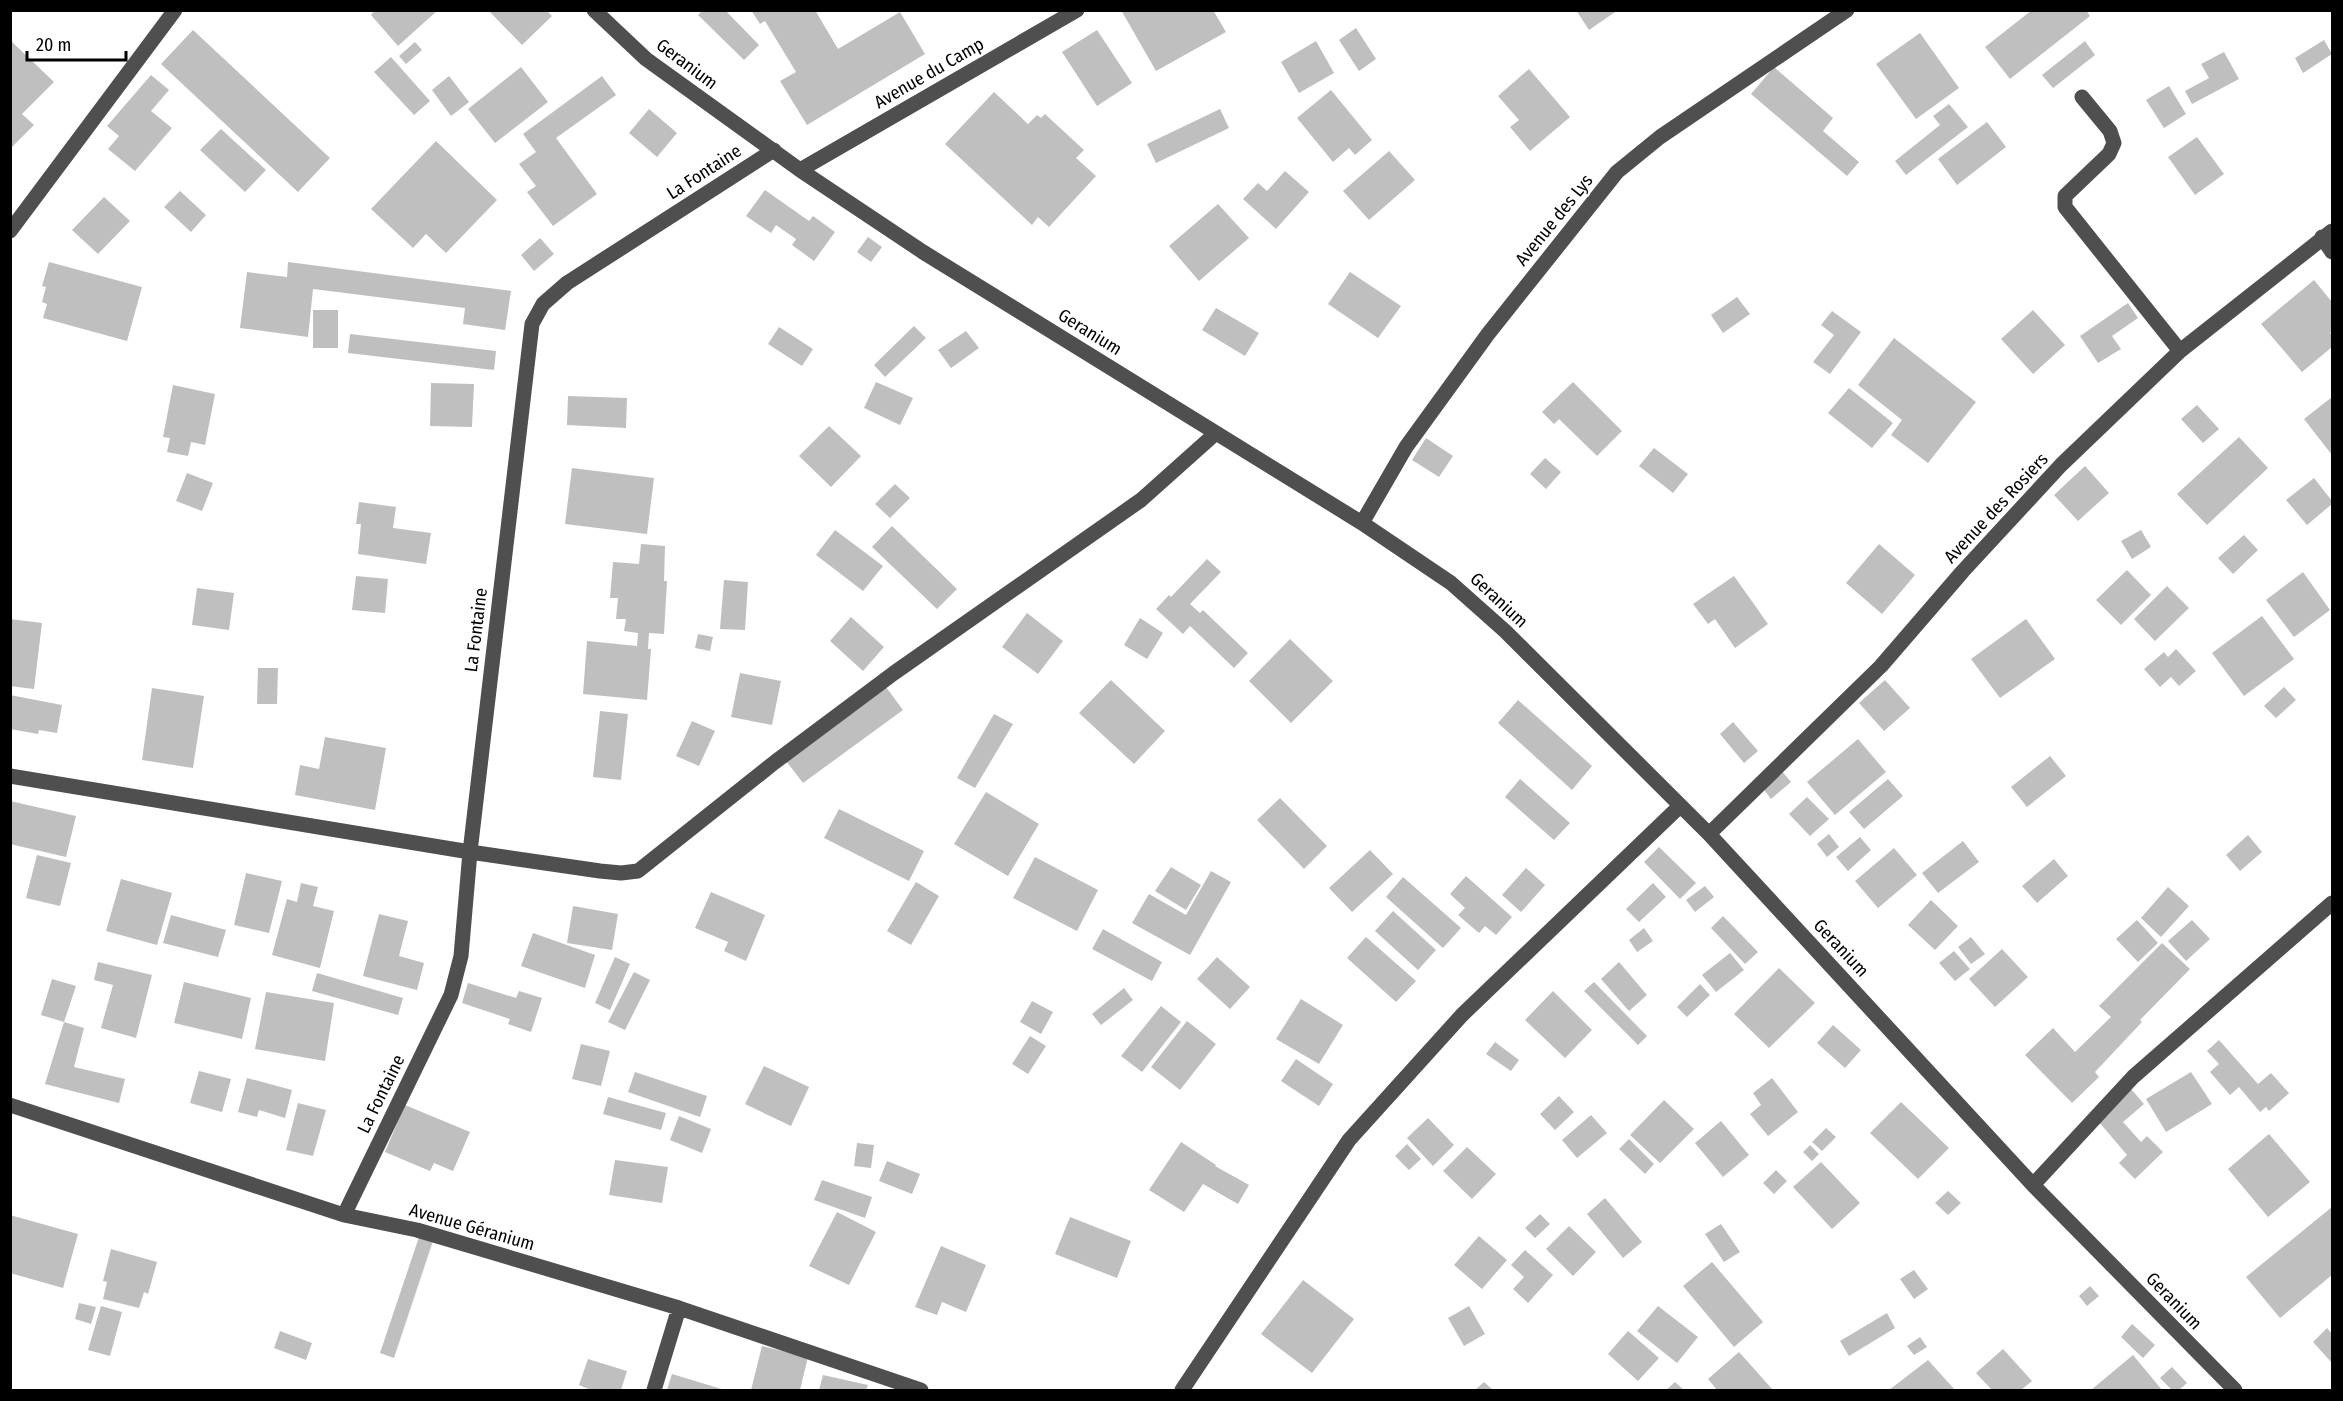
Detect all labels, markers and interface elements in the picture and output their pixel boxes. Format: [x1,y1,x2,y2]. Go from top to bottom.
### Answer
scale bar [27,24,126,62]
street label: Avenue du Camp [870,33,988,113]
text: 20 m [36,34,71,56]
street label: Geranium [652,34,722,94]
street label: La Fontaine [663,140,746,204]
street label: Avenue des Lys [1510,170,1598,270]
street label: Geranium [1054,304,1126,360]
street label: Avenue des Rosiers [1939,448,2053,568]
street label: Geranium [1466,568,1532,632]
street label: La Fontaine [460,587,492,673]
street label: Geranium [1809,915,1873,981]
street label: La Fontaine [353,1051,409,1137]
street label: Avenue Géranium [407,1199,537,1255]
street label: Geranium [2141,1268,2207,1334]

